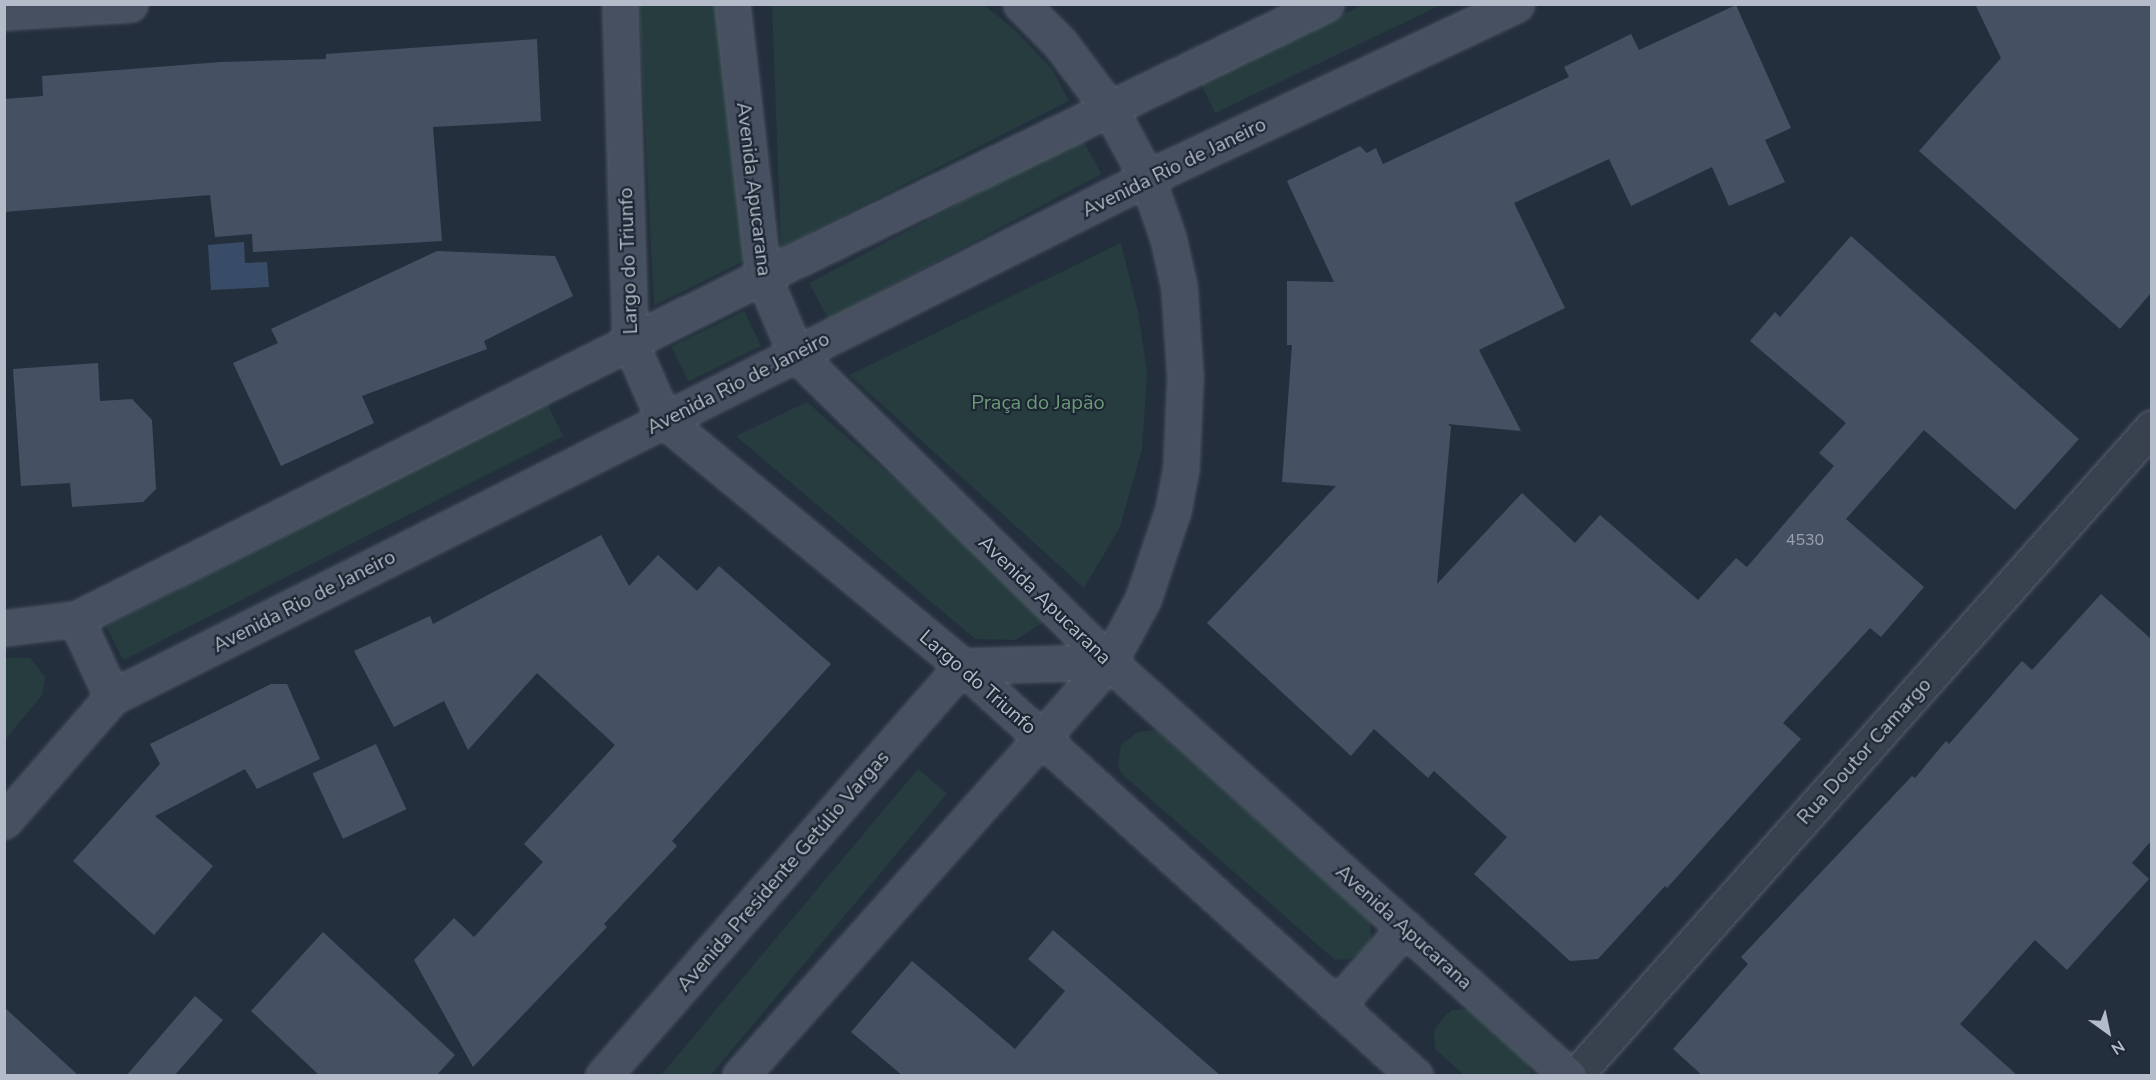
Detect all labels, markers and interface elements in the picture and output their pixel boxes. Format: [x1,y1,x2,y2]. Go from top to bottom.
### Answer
street label: Avenida Apucarana [731,101,777,277]
street label: Avenida Rio de Janeiro [1078,112,1270,222]
street label: Largo do Triunfo [613,187,643,335]
street label: Avenida Rio de Janeiro [643,326,833,440]
park label: Praça do Japão [971,390,1105,414]
house number: 4530 [1786,530,1824,550]
street label: Avenida Apucarana [974,531,1116,669]
street label: Avenida Rio de Janeiro [209,544,399,658]
street label: Largo do Triunfo [915,625,1041,739]
street label: Rua Doutor Camargo [1792,673,1936,829]
street label: Avenida Presidente Getúlio Vargas [672,746,894,996]
street label: Avenida Apucarana [1331,859,1477,995]
north arrow [2078,1002,2138,1062]
text: N [2107,1035,2129,1060]

